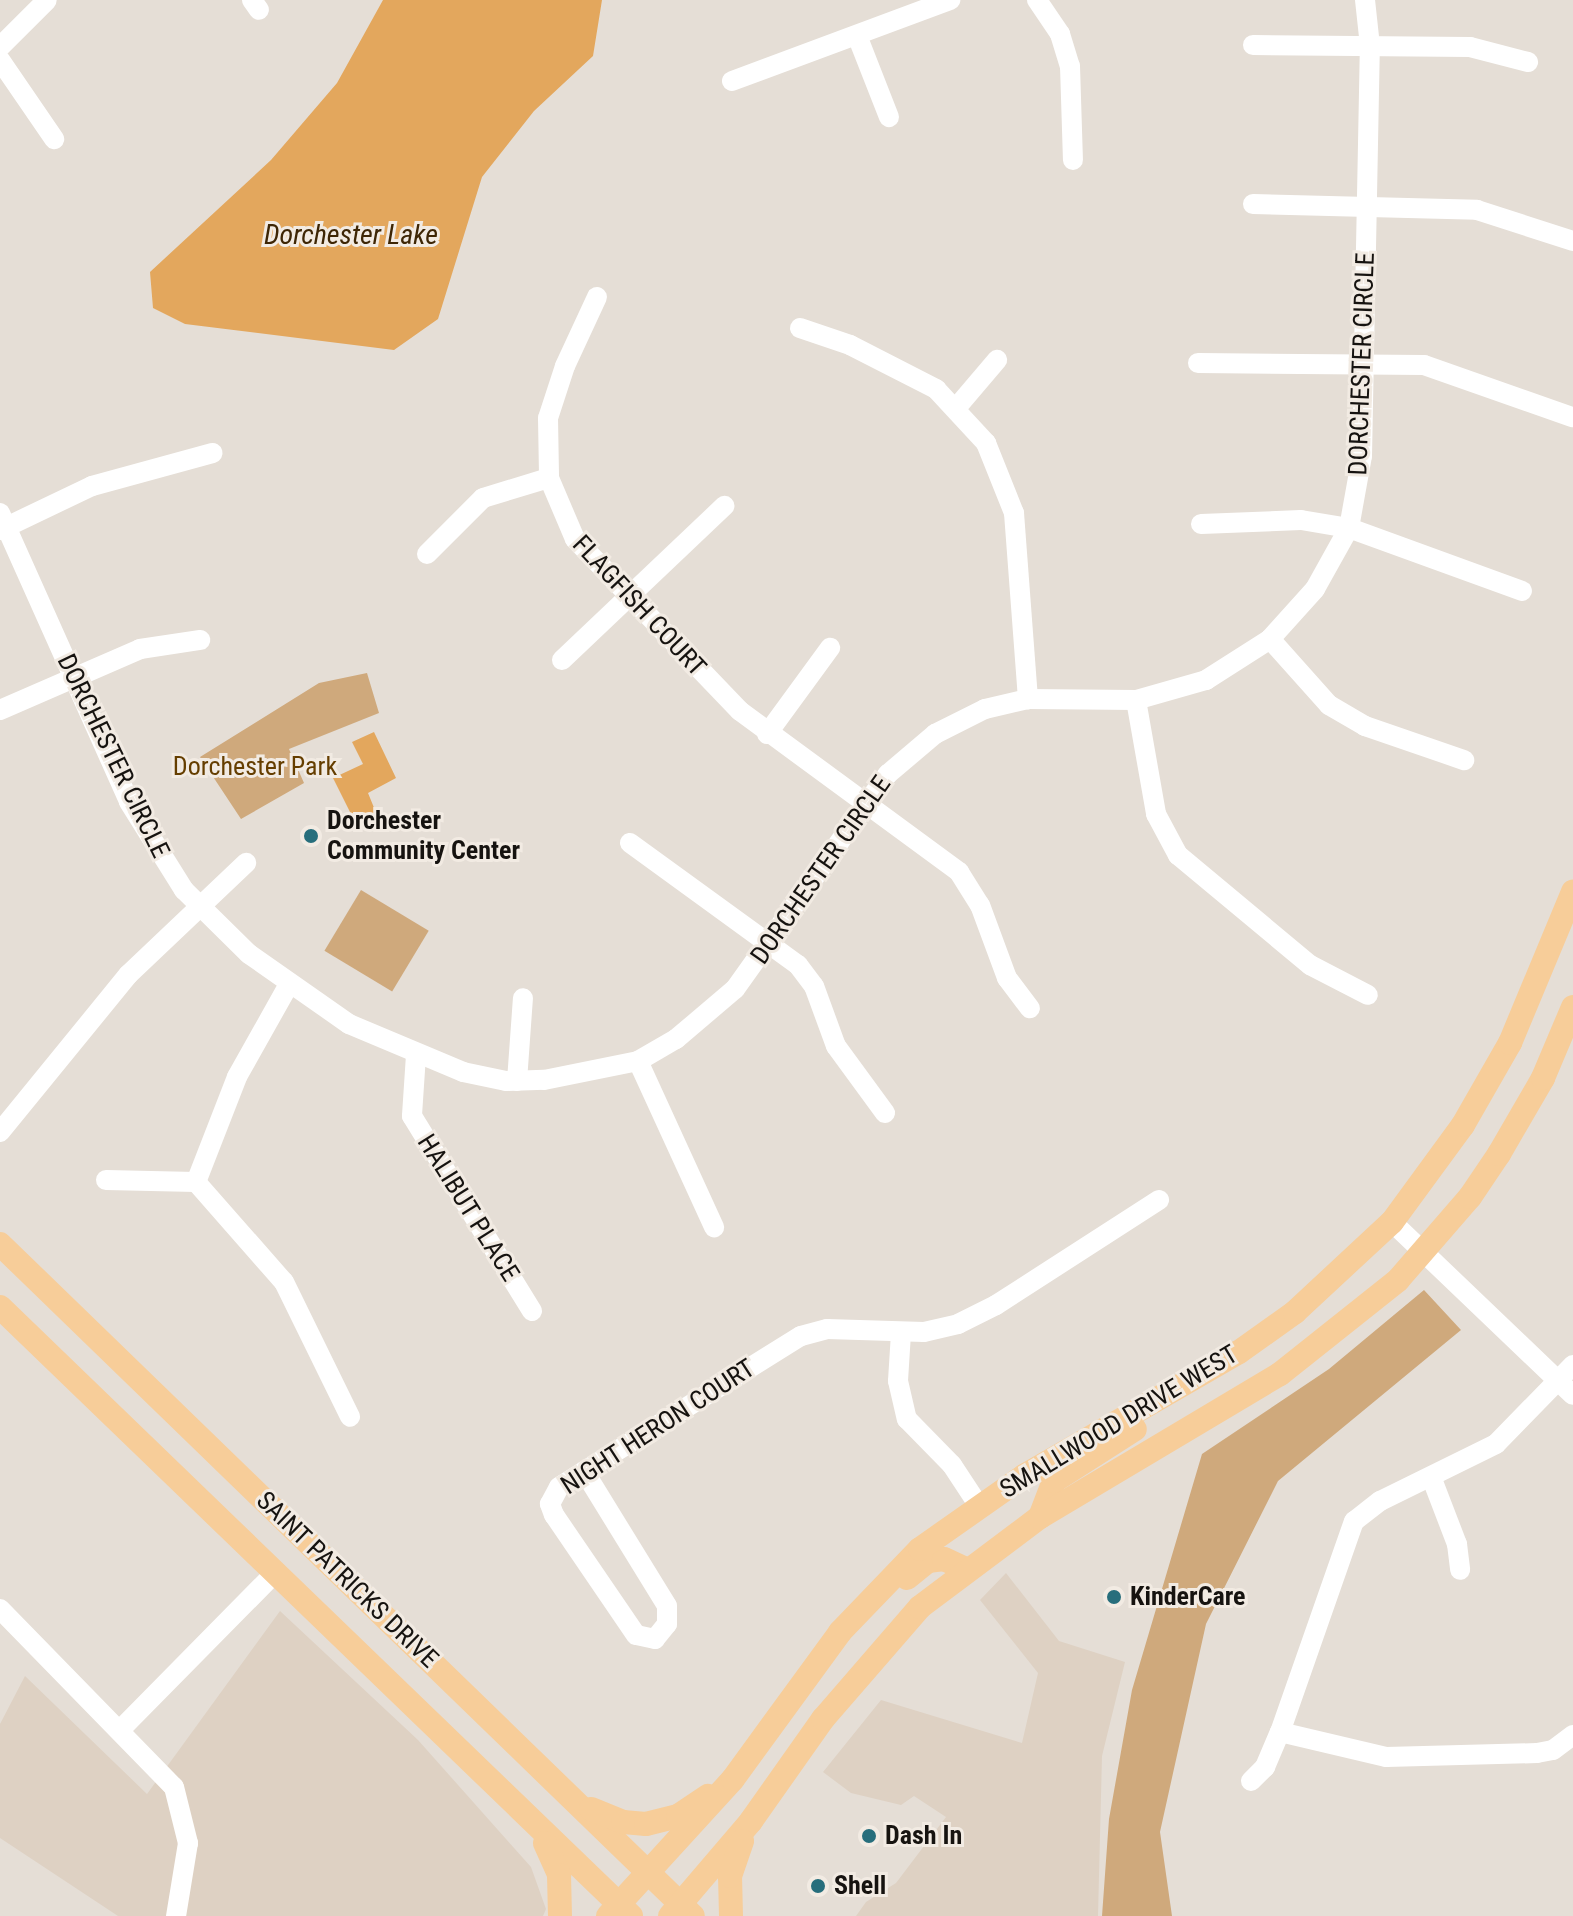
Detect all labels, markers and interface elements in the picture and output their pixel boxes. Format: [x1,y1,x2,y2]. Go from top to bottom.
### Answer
water label: Dorchester Lake [264,218,438,252]
street label: DORCHESTER CIRCLE [1343,252,1381,476]
street label: FLAGFISH COURT [566,529,712,683]
street label: DORCHESTER CIRCLE [50,649,176,863]
park label: Dorchester Park [173,751,337,783]
street label: DORCHESTER CIRCLE [744,770,898,970]
place label: Dorchester Community Center [327,805,520,866]
marker: Dorchester Community Center [302,827,320,845]
street label: HALIBUT PLACE [410,1128,526,1288]
street label: SMALLWOOD DRIVE WEST [995,1339,1243,1505]
street label: NIGHT HERON COURT [555,1353,761,1501]
street label: SAINT PATRICKS DRIVE [249,1485,445,1675]
place label: KinderCare [1130,1581,1246,1613]
marker: KinderCare [1105,1588,1123,1606]
place label: Dash In [885,1820,962,1852]
marker: Dash In [860,1827,878,1845]
place label: Shell [834,1870,886,1902]
marker: Shell [809,1877,827,1895]

